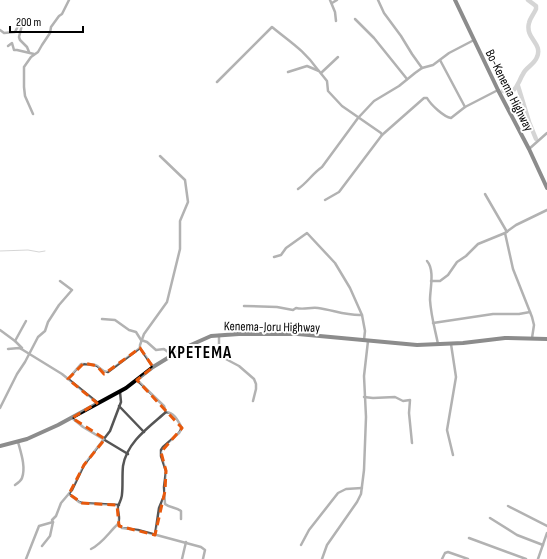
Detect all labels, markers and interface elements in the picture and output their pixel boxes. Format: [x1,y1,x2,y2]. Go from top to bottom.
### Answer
scale bar [10,8,83,34]
text: 200 m [16,15,42,30]
street label: Bo-Kenema Highway [482,47,537,134]
street label: Kenema-Joru Highway [224,318,320,336]
district label: KPETEMA [168,343,232,363]

